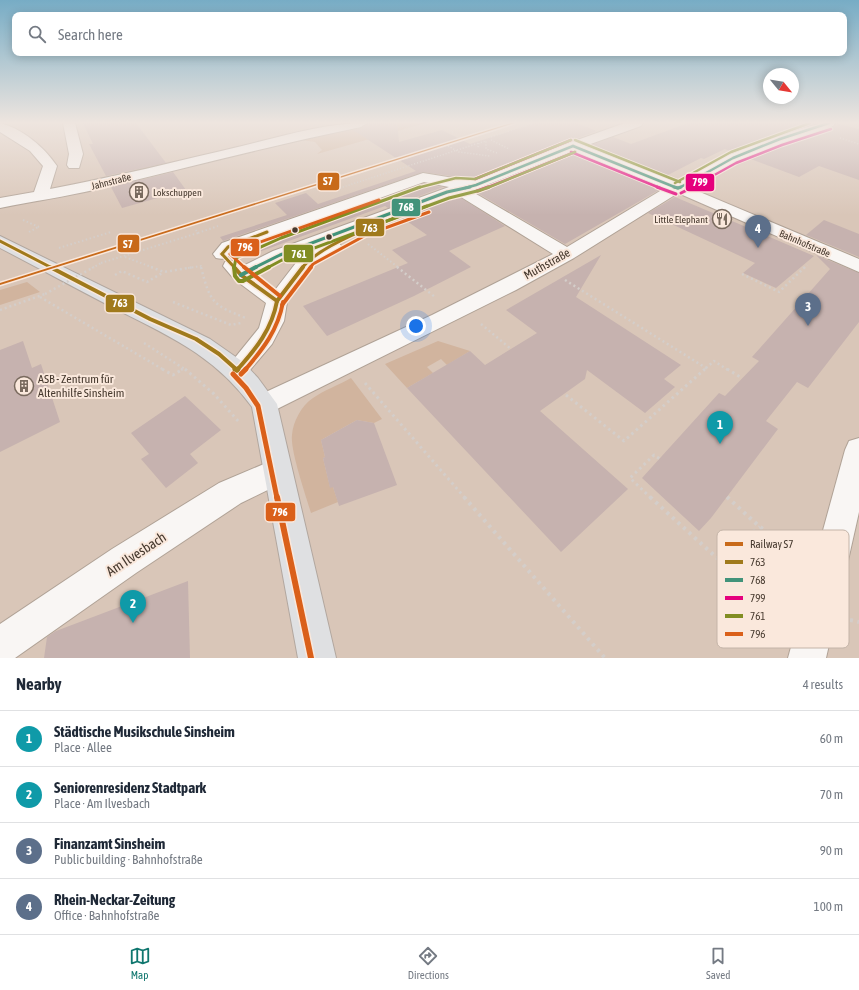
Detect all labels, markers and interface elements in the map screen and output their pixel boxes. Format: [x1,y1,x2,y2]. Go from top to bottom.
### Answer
search box [12,12,847,56]
icon: search [26,23,48,45]
text: Search here [58,26,123,43]
north arrow [763,68,799,104]
street label: Jahnstraße [90,171,133,192]
line badge: S7 [317,172,340,191]
line badge: 799 [685,173,715,192]
text: S7 [323,175,333,187]
text: 799 [692,176,708,188]
building icon: Lokschuppen [128,181,150,203]
place label: Lokschuppen [153,187,202,198]
line badge: 768 [391,198,421,217]
text: 768 [398,201,414,213]
restaurant icon: Little Elephant [711,208,733,230]
place label: Little Elephant [654,214,708,225]
pin: 4 [745,215,771,248]
line badge: 763 [355,218,385,237]
text: 763 [362,222,378,234]
unlabelled marker [290,225,300,235]
street label: Bahnhofstraße [778,228,832,259]
unlabelled marker [324,232,334,242]
line badge: S7 [117,234,140,253]
text: S7 [123,238,133,250]
line badge: 796 [230,238,260,257]
text: 796 [237,241,253,253]
line badge: 761 [283,244,314,263]
street label: Muthstraße [521,246,573,282]
text: 761 [291,248,307,260]
pin: 3 [795,293,821,326]
line badge: 763 [105,294,135,313]
text: 763 [112,297,128,309]
your location [406,316,426,336]
place label: ASB - Zentrum für Altenhilfe Sinsheim [38,372,124,400]
building icon: ASB - Zentrum für Altenhilfe Sinsheim [13,375,35,397]
pin: 1 [707,411,733,444]
line badge: 796 [265,502,296,522]
text: 796 [272,506,288,518]
street label: Am Ilvesbach [103,529,169,579]
legend [717,530,849,648]
text: Railway S7 [750,538,793,550]
text: 763 [750,556,766,568]
text: 768 [750,574,766,586]
pin: 2 [120,590,146,623]
text: 799 [750,592,766,604]
text: 761 [750,610,766,622]
text: 796 [750,628,766,640]
text: Nearby [16,674,62,694]
text: 4 results [803,677,843,692]
text: Städtische Musikschule Sinsheim [54,723,235,740]
text: 1 [26,731,32,746]
text: 60 m [820,731,843,746]
text: Place · Allee [54,740,112,755]
text: Seniorenresidenz Stadtpark [54,779,206,796]
text: 2 [26,787,32,802]
text: 70 m [820,787,843,802]
text: Place · Am Ilvesbach [54,796,150,811]
text: Finanzamt Sinsheim [54,835,165,852]
text: 3 [26,843,32,858]
text: 90 m [820,843,843,858]
text: Public building · Bahnhofstraße [54,852,203,867]
text: Rhein-Neckar-Zeitung [54,891,175,908]
text: 4 [26,899,32,914]
text: 100 m [814,899,843,914]
text: Office · Bahnhofstraße [54,908,159,923]
tab: Map [129,945,151,981]
tab: Directions [408,945,449,981]
tab: Saved [706,945,730,981]

